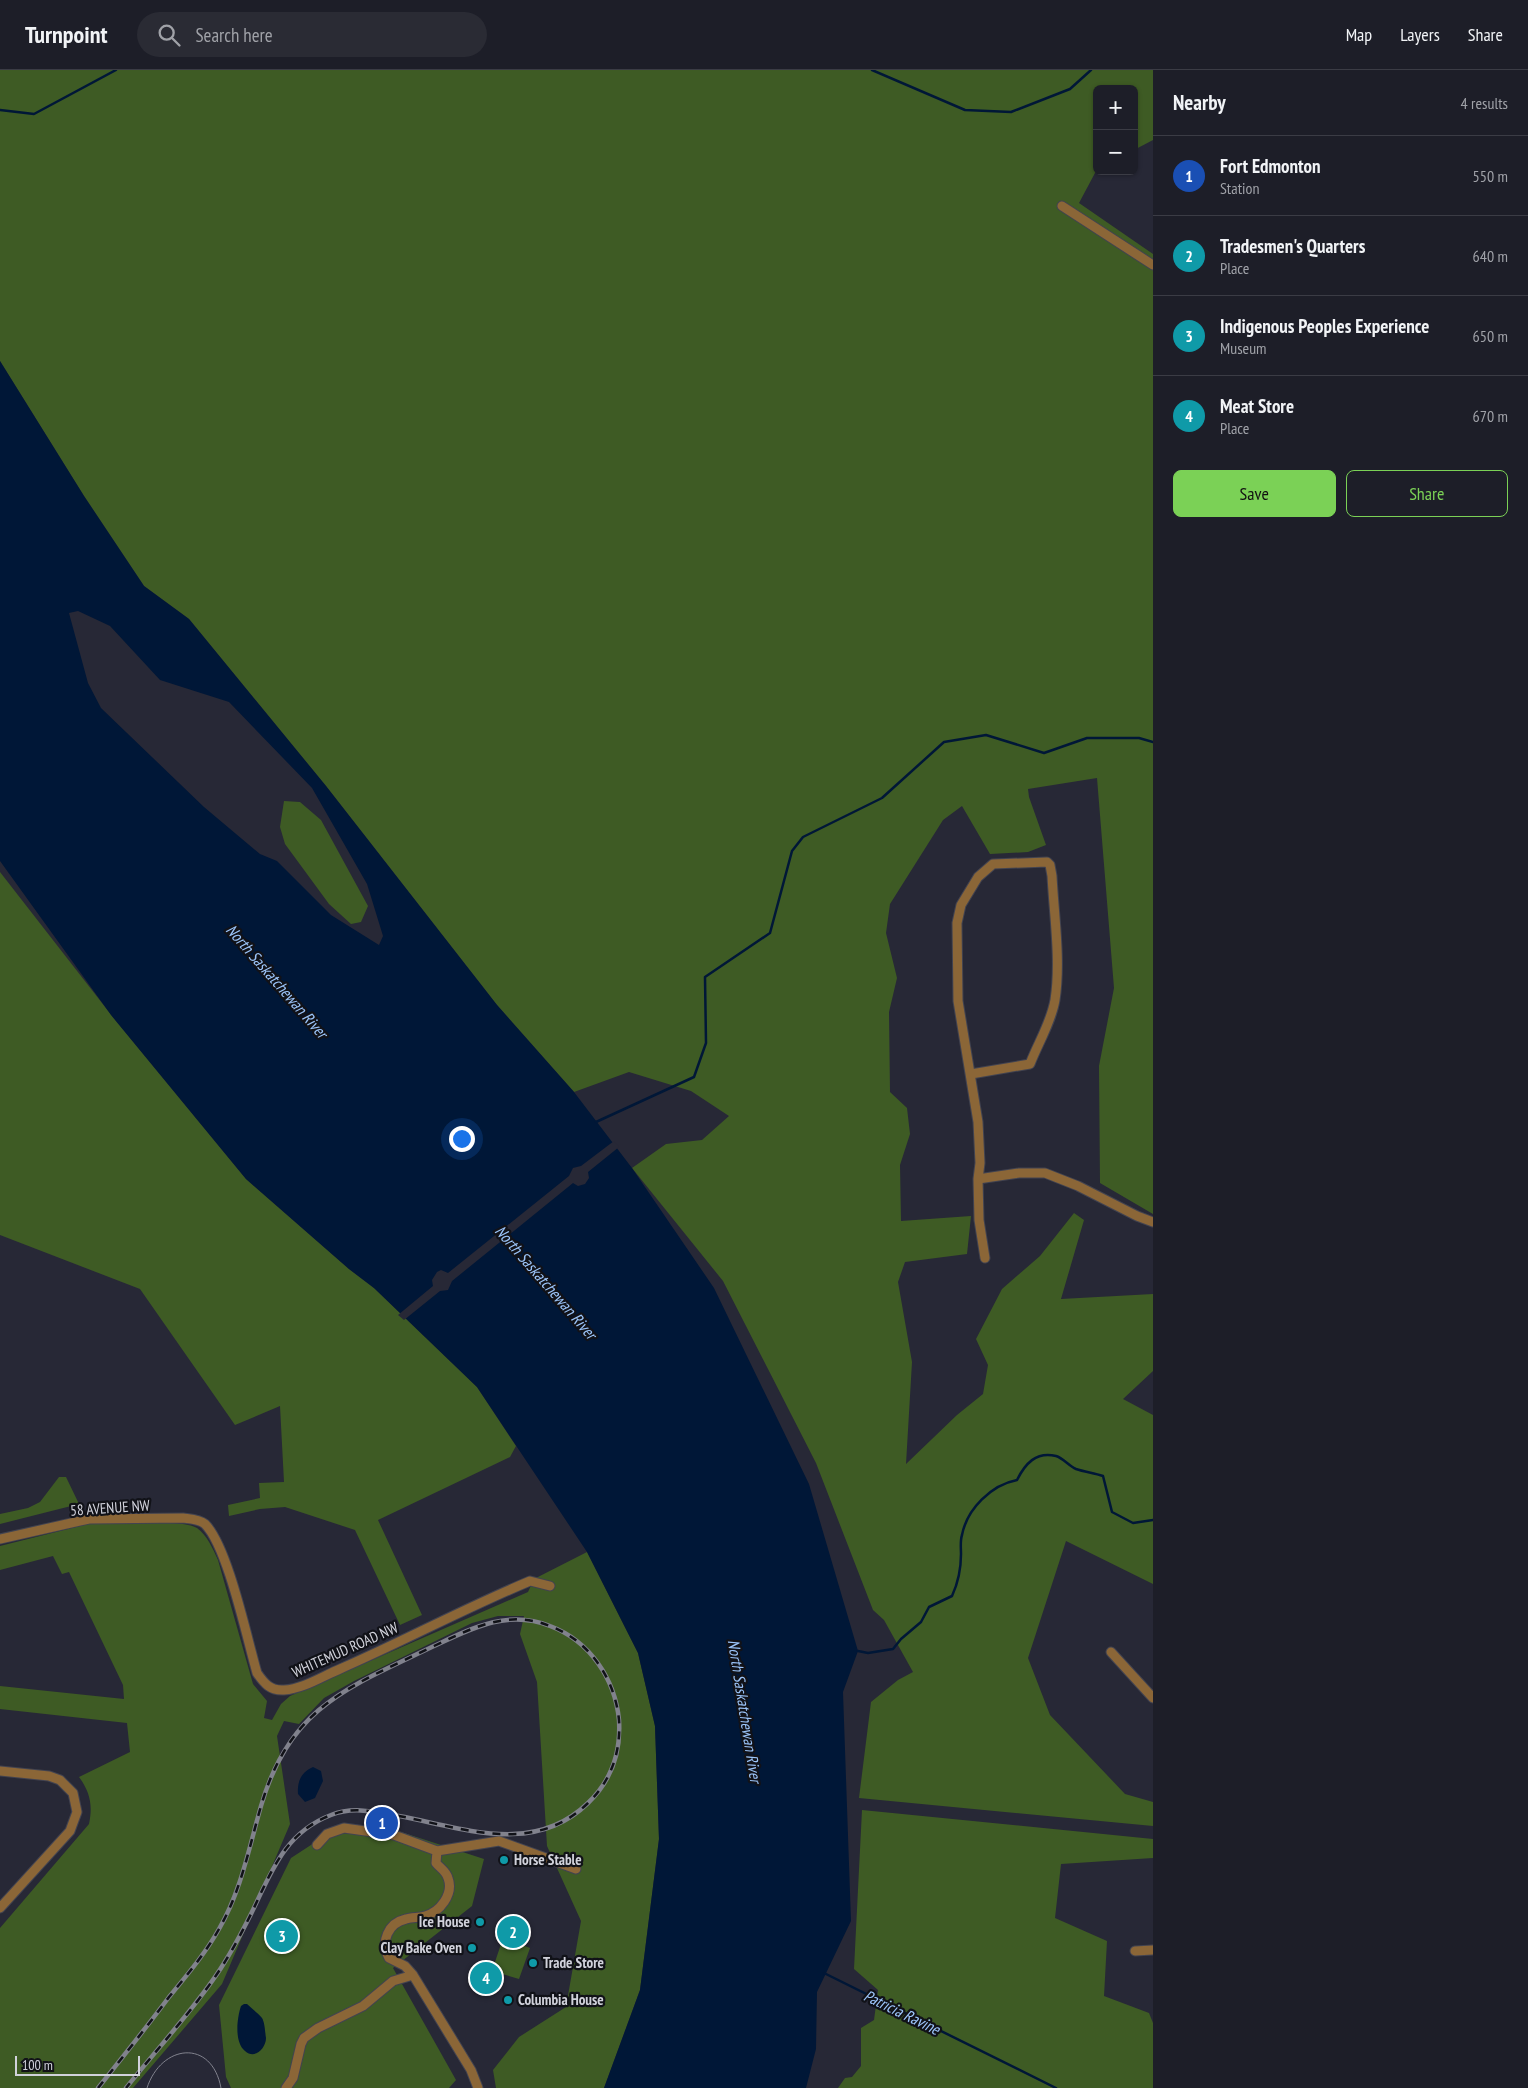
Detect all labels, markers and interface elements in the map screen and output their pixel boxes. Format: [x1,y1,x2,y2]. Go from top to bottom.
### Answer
search box [137,12,487,57]
text: Turnpoint [25,19,107,50]
icon: search [155,21,183,49]
text: Search here [195,23,273,47]
text: Map [1346,23,1372,46]
text: Layers [1400,23,1440,46]
text: Share [1468,23,1503,46]
map controls [1093,85,1138,175]
button: + [1093,85,1138,130]
text: Nearby [1173,89,1226,116]
text: 4 results [1461,93,1508,113]
button: − [1093,130,1138,175]
text: Fort Edmonton [1220,154,1321,178]
text: 1 [1185,166,1193,186]
text: 550 m [1473,166,1508,186]
text: Station [1220,178,1259,198]
text: Tradesmen's Quarters [1220,234,1365,258]
text: 2 [1185,246,1193,266]
text: 640 m [1473,246,1508,266]
text: Place [1220,258,1249,278]
text: Indigenous Peoples Experience [1220,314,1429,338]
text: 3 [1185,326,1193,346]
text: 650 m [1473,326,1508,346]
text: Museum [1220,338,1267,358]
text: Meat Store [1220,394,1294,418]
text: 4 [1185,406,1193,426]
text: 670 m [1473,406,1508,426]
text: Place [1220,418,1249,438]
button: Save [1173,470,1336,517]
button: Share [1346,470,1508,517]
water label: North Saskatchewan River [222,920,334,1044]
your location [449,1126,475,1152]
water label: North Saskatchewan River [491,1221,603,1345]
street label: 58 AVENUE NW [69,1495,150,1520]
street label: WHITEMUD ROAD NW [289,1618,401,1681]
water label: North Saskatchewan River [724,1638,767,1786]
pin: 1 [366,1804,398,1842]
place label: Horse Stable [514,1850,582,1869]
marker: Horse Stable [498,1854,510,1866]
place label: Ice House [419,1912,470,1931]
pin: 2 [497,1913,529,1951]
marker: Ice House [474,1916,486,1928]
pin: 3 [266,1917,298,1955]
place label: Clay Bake Oven [381,1938,462,1957]
marker: Clay Bake Oven [466,1942,478,1954]
place label: Trade Store [543,1953,604,1972]
marker: Trade Store [527,1957,539,1969]
pin: 4 [470,1959,502,1997]
water label: Patricia Ravine [861,1985,944,2040]
place label: Columbia House [518,1990,604,2009]
marker: Columbia House [502,1994,514,2006]
scale bar [15,2053,140,2076]
text: 100 m [22,2056,53,2074]

